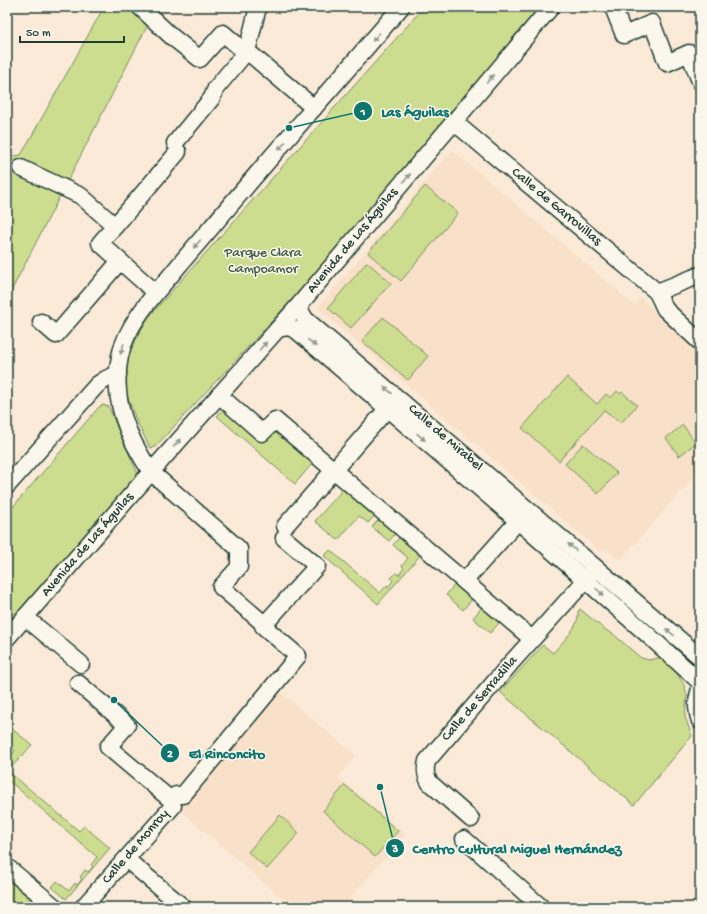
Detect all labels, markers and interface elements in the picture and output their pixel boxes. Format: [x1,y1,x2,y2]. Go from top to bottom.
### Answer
scale bar [20,18,124,44]
text: 50 m [26,27,51,41]
one-way arrow [371,31,380,42]
one-way arrow [486,73,495,84]
callout: Las Águilas [353,97,457,124]
text: Las Águilas [381,104,450,122]
text: 1 [360,106,366,120]
one-way arrow [277,140,286,151]
street label: Calle de Garrovillas [507,164,605,250]
one-way arrow [402,173,411,183]
street label: Avenida de Las Águilas [304,184,403,297]
one-way arrow [192,239,201,249]
park label: Parque Clara Campoamor [223,245,303,278]
one-way arrow [306,339,317,348]
one-way arrow [258,341,267,350]
one-way arrow [119,344,125,356]
one-way arrow [383,385,393,394]
street label: Calle de Mirabel [404,401,486,475]
one-way arrow [416,432,426,441]
one-way arrow [172,438,181,448]
street label: Avenida de Las Águilas [38,489,138,601]
one-way arrow [566,543,577,552]
one-way arrow [595,588,605,597]
one-way arrow [665,627,676,636]
street label: Calle de Serradilla [438,652,522,745]
callout: El Rinconcito [160,739,273,766]
text: El Rinconcito [189,746,266,764]
text: 2 [167,748,173,762]
street label: Calle de Monroy [99,806,173,888]
callout: Centro Cultural Miguel Hernández [385,835,630,862]
text: Centro Cultural Miguel Hernández [411,841,623,859]
text: 3 [391,843,398,857]

